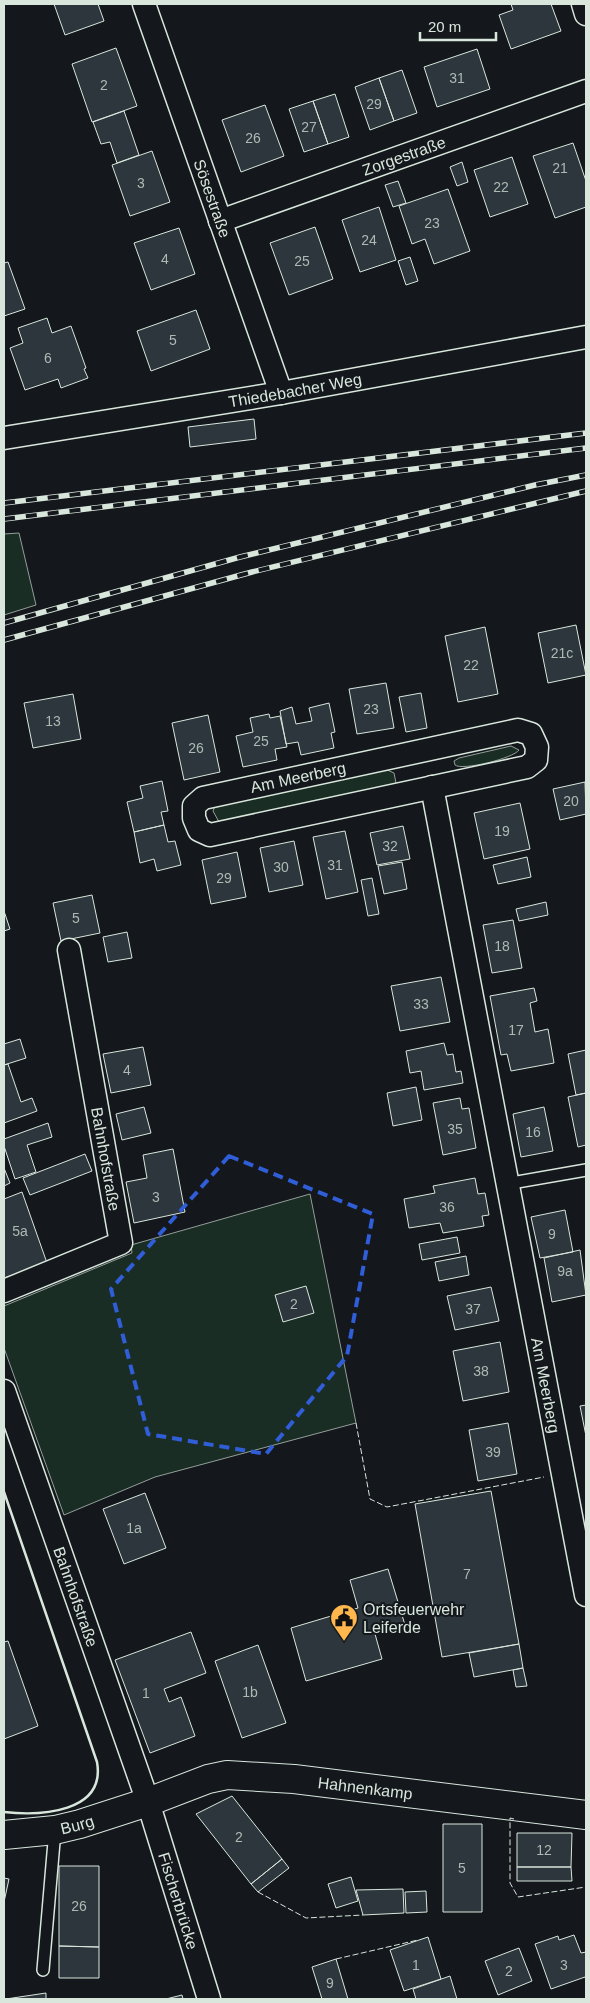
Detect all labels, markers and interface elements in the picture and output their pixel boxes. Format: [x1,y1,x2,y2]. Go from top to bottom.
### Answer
scale bar [420,10,496,42]
text: 20 m [428,18,461,35]
house number: 31 [449,70,465,86]
house number: 2 [100,77,108,93]
house number: 29 [366,96,382,112]
house number: 27 [301,119,317,135]
house number: 26 [245,130,261,146]
street label: Zorgestraße [360,134,448,179]
street label: Sösestraße [190,157,234,240]
house number: 21 [552,160,568,176]
house number: 3 [137,175,145,191]
house number: 22 [493,179,509,195]
house number: 23 [424,215,440,231]
house number: 24 [361,232,377,248]
house number: 4 [161,251,169,267]
house number: 25 [294,253,310,269]
house number: 5 [169,332,177,348]
house number: 6 [44,350,52,366]
street label: Thiedebacher Weg [227,370,363,410]
house number: 21c [551,645,573,661]
house number: 22 [463,657,479,673]
house number: 23 [363,701,379,717]
house number: 13 [45,713,61,729]
house number: 25 [253,733,269,749]
house number: 26 [188,740,204,756]
street label: Am Meerberg [249,759,347,796]
house number: 20 [563,793,579,809]
house number: 19 [494,823,510,839]
house number: 32 [382,838,398,854]
house number: 31 [327,857,343,873]
house number: 30 [273,859,289,875]
house number: 29 [216,870,232,886]
house number: 5 [72,910,80,926]
house number: 18 [494,938,510,954]
house number: 33 [413,996,429,1012]
house number: 17 [508,1022,524,1038]
house number: 4 [123,1062,131,1078]
street label: Bahnhofstraße [88,1106,123,1212]
house number: 35 [447,1121,463,1137]
house number: 16 [525,1124,541,1140]
house number: 3 [152,1189,160,1205]
house number: 36 [439,1199,455,1215]
house number: 5a [12,1223,28,1239]
house number: 9 [548,1226,556,1242]
house number: 9a [557,1263,573,1279]
house number: 2 [290,1296,298,1312]
house number: 37 [465,1301,481,1317]
street label: Am Meerberg [528,1336,563,1435]
house number: 38 [473,1363,489,1379]
house number: 39 [485,1444,501,1460]
house number: 1a [126,1520,142,1536]
street label: Bahnhofstraße [50,1545,101,1649]
house number: 7 [463,1566,471,1582]
place label: Ortsfeuerwehr Leiferde [363,1601,465,1636]
public building icon: Ortsfeuerwehr Leiferde [329,1603,359,1642]
house number: 1b [242,1684,258,1700]
house number: 1 [142,1685,150,1701]
street label: Hahnenkamp [317,1774,414,1803]
street label: Burg [59,1812,96,1837]
house number: 2 [235,1829,243,1845]
house number: 12 [536,1842,552,1858]
street label: Fischerbrücke [155,1850,201,1952]
house number: 5 [458,1860,466,1876]
house number: 26 [71,1898,87,1914]
house number: 1 [412,1957,420,1973]
house number: 3 [560,1957,568,1973]
house number: 2 [505,1963,513,1979]
house number: 9 [326,1975,334,1991]

